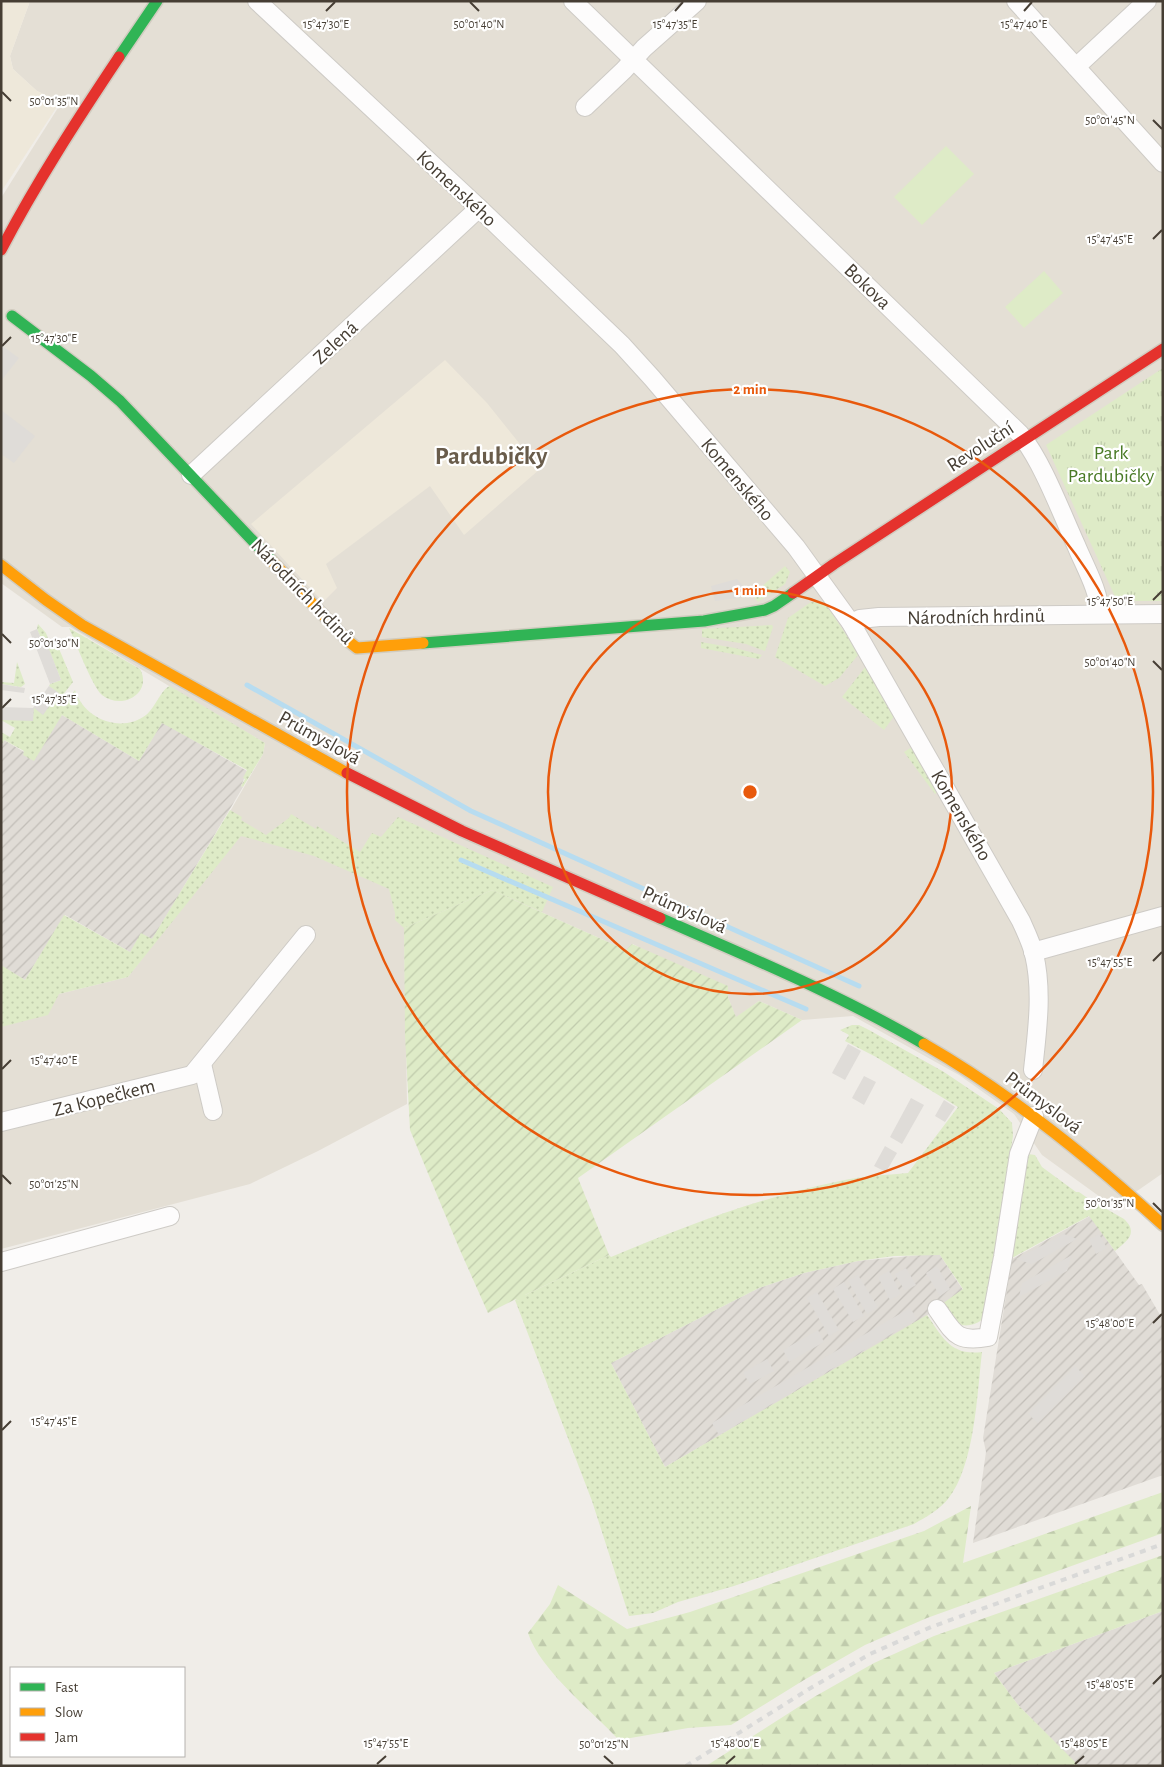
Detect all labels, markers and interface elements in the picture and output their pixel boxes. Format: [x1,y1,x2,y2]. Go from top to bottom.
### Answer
text: 15°47'30"E [303,18,349,30]
text: 50°01'40"N [454,18,505,30]
text: 15°47'35"E [653,18,697,30]
text: 15°47'40"E [1001,18,1048,30]
text: 50°01'35"N [30,95,78,107]
text: 50°01'45"N [1085,114,1135,126]
street label: Komenského [412,147,500,231]
text: 15°47'45"E [1087,233,1133,245]
street label: Bokova [840,260,894,313]
street label: Zelená [309,317,362,368]
text: 15°47'30"E [31,332,77,344]
text: 2 min [733,382,767,397]
street label: Revoluční [943,418,1018,476]
street label: Komenského [697,434,777,525]
park label: Park Pardubičky [1068,443,1155,486]
district label: Pardubičky [435,444,548,469]
street label: Národních hrdinů [247,535,357,648]
text: 1 min [734,583,766,598]
text: 15°47'50"E [1087,595,1133,607]
street label: Národních hrdinů [907,606,1045,628]
text: 50°01'30"N [29,637,79,649]
text: 50°01'40"N [1085,656,1136,668]
text: 15°47'35"E [32,693,76,705]
street label: Průmyslová [275,707,364,768]
street label: Komenského [927,767,995,864]
centre of rings [741,783,759,801]
street label: Průmyslová [639,882,730,937]
text: 15°47'55"E [1088,956,1133,968]
text: 15°47'40"E [31,1054,78,1066]
street label: Průmyslová [1001,1068,1085,1138]
street label: Za Kopečkem [51,1076,157,1120]
text: 50°01'25"N [29,1178,79,1190]
text: 50°01'35"N [1086,1197,1134,1209]
text: 15°48'00"E [1086,1317,1134,1329]
text: 15°47'45"E [31,1415,77,1427]
legend [10,1667,185,1757]
text: 15°48'05"E [1087,1678,1134,1690]
text: Fast [55,1680,79,1695]
text: Slow [55,1705,83,1720]
text: Jam [55,1730,78,1745]
text: 15°47'55"E [364,1737,409,1749]
text: 15°48'00"E [711,1737,759,1749]
text: 15°48'05"E [1061,1737,1108,1749]
text: 50°01'25"N [579,1738,629,1750]

